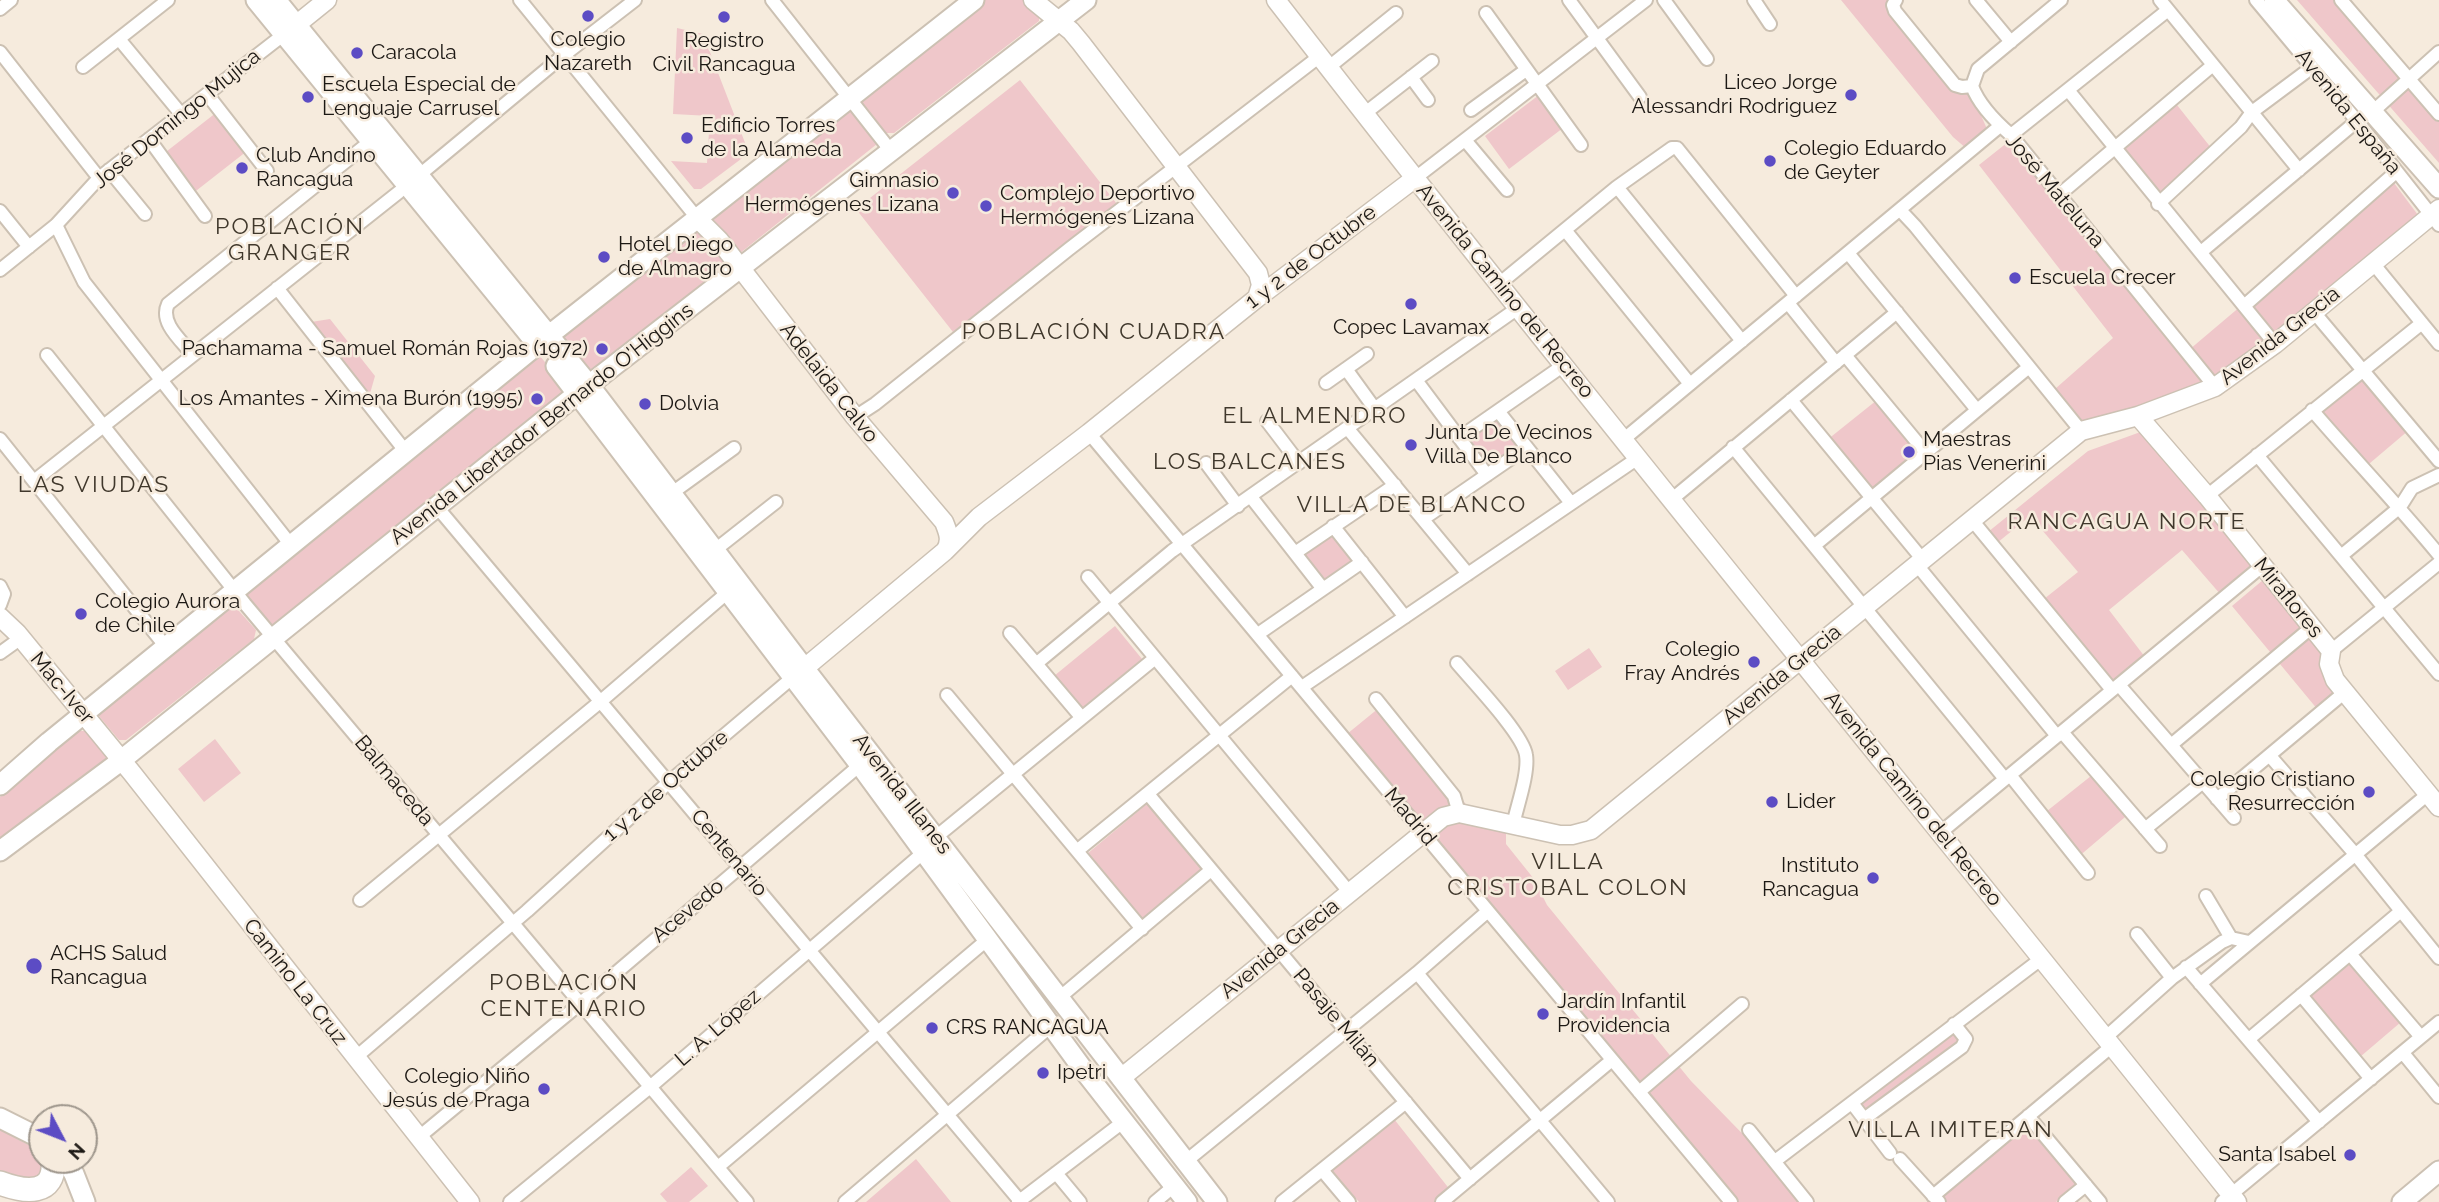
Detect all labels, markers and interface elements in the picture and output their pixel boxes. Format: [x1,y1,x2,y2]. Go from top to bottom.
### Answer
marker: Colegio Nazareth [580,8,596,24]
marker: Registro Civil Rancagua [716,9,732,25]
place label: Colegio Nazareth [544,27,632,77]
place label: Registro Civil Rancagua [653,28,795,78]
place label: Caracola [371,40,457,66]
street label: José Domingo Mujica [88,44,266,194]
street label: Avenida España [2290,44,2406,180]
marker: Caracola [349,45,365,61]
place label: Liceo Jorge Alessandri Rodriguez [1632,70,1837,120]
place label: Escuela Especial de Lenguaje Carrusel [322,72,516,122]
marker: Liceo Jorge Alessandri Rodriguez [1843,87,1859,103]
marker: Escuela Especial de Lenguaje Carrusel [300,89,316,105]
place label: Edificio Torres de la Alameda [701,113,842,163]
street label: José Mateluna [2000,129,2110,253]
marker: Edificio Torres de la Alameda [679,130,695,146]
place label: Colegio Eduardo de Geyter [1784,136,1946,186]
place label: Club Andino Rancagua [256,143,376,193]
marker: Colegio Eduardo de Geyter [1762,153,1778,169]
marker: Club Andino Rancagua [234,160,250,176]
place label: Gimnasio Hermógenes Lizana [745,168,939,218]
street label: Avenida Camino del Recreo [1411,179,1599,403]
place label: Complejo Deportivo Hermógenes Lizana [1000,181,1195,231]
marker: Gimnasio Hermógenes Lizana [945,185,961,201]
marker: Complejo Deportivo Hermógenes Lizana [978,198,994,214]
street label: 1 y 2 de Octubre [1241,200,1381,314]
district label: POBLACIÓN GRANGER [216,213,364,267]
place label: Hotel Diego de Almagro [618,232,733,282]
marker: Hotel Diego de Almagro [596,249,612,265]
place label: Escuela Crecer [2029,265,2176,291]
marker: Escuela Crecer [2007,270,2023,286]
street label: Avenida Grecia [2215,281,2345,391]
marker: Copec Lavamax [1403,296,1419,312]
street label: Avenida Libertador Bernardo O'Higgins [385,298,699,550]
place label: Copec Lavamax [1333,315,1489,341]
street label: Adelaida Calvo [774,318,884,448]
district label: POBLACIÓN CUADRA [964,318,1224,346]
place label: Pachamama - Samuel Román Rojas (1972) [182,336,588,362]
marker: Pachamama - Samuel Román Rojas (1972) [594,341,610,357]
place label: Los Amantes - Ximena Burón (1995) [179,386,523,412]
marker: Los Amantes - Ximena Burón (1995) [529,391,545,407]
place label: Dolvia [659,391,719,417]
marker: Dolvia [637,396,653,412]
district label: EL ALMENDRO [1224,402,1406,430]
place label: Junta De Vecinos Villa De Blanco [1425,420,1592,470]
place label: Maestras Pias Venerini [1923,427,2046,477]
marker: Junta De Vecinos Villa De Blanco [1403,437,1419,453]
marker: Maestras Pias Venerini [1901,444,1917,460]
district label: LOS BALCANES [1155,448,1345,476]
district label: LAS VIUDAS [19,471,169,499]
district label: VILLA DE BLANCO [1298,491,1526,519]
district label: RANCAGUA NORTE [2009,508,2245,536]
street label: Miraflores [2248,553,2328,643]
place label: Colegio Aurora de Chile [95,589,240,639]
marker: Colegio Aurora de Chile [73,606,89,622]
street label: Avenida Grecia [1718,619,1846,731]
place label: Colegio Fray Andrés [1624,637,1740,687]
street label: Mac-Iver [25,647,99,729]
marker: Colegio Fray Andrés [1746,654,1762,670]
street label: Avenida Camino del Recreo [1819,687,2007,911]
street label: 1 y 2 de Octubre [598,725,734,847]
street label: Avenida Illanes [847,729,957,859]
street label: Balmaceda [349,731,439,831]
place label: Colegio Cristiano Resurrección [2190,767,2355,817]
street label: Madrid [1379,783,1441,851]
marker: Colegio Cristiano Resurrección [2361,784,2377,800]
place label: Lider [1786,789,1836,815]
marker: Lider [1764,794,1780,810]
street label: Centenario [685,804,773,902]
district label: VILLA CRISTOBAL COLON [1449,848,1687,902]
place label: Instituto Rancagua [1762,853,1859,903]
marker: Instituto Rancagua [1865,870,1881,886]
street label: Acevedo [647,874,729,948]
street label: Avenida Grecia [1216,893,1344,1005]
street label: Camino La Cruz [238,914,352,1050]
place label: ACHS Salud Rancagua [50,941,167,991]
marker: ACHS Salud Rancagua [24,956,44,976]
street label: Pasaje Milán [1288,964,1384,1072]
district label: POBLACIÓN CENTENARIO [482,969,646,1023]
street label: L. A. López [670,984,766,1072]
place label: Jardín Infantil Providencia [1557,989,1686,1039]
marker: Jardín Infantil Providencia [1535,1006,1551,1022]
place label: CRS RANCAGUA [946,1015,1109,1041]
marker: CRS RANCAGUA [924,1020,940,1036]
place label: Ipetri [1057,1060,1106,1086]
place label: Colegio Niño Jesús de Praga [383,1064,530,1114]
marker: Ipetri [1035,1065,1051,1081]
marker: Colegio Niño Jesús de Praga [536,1081,552,1097]
north arrow [28,1104,98,1174]
district label: VILLA IMITERAN [1850,1116,2052,1144]
text: N [64,1139,90,1164]
place label: Santa Isabel [2218,1142,2336,1168]
marker: Santa Isabel [2342,1147,2358,1163]

